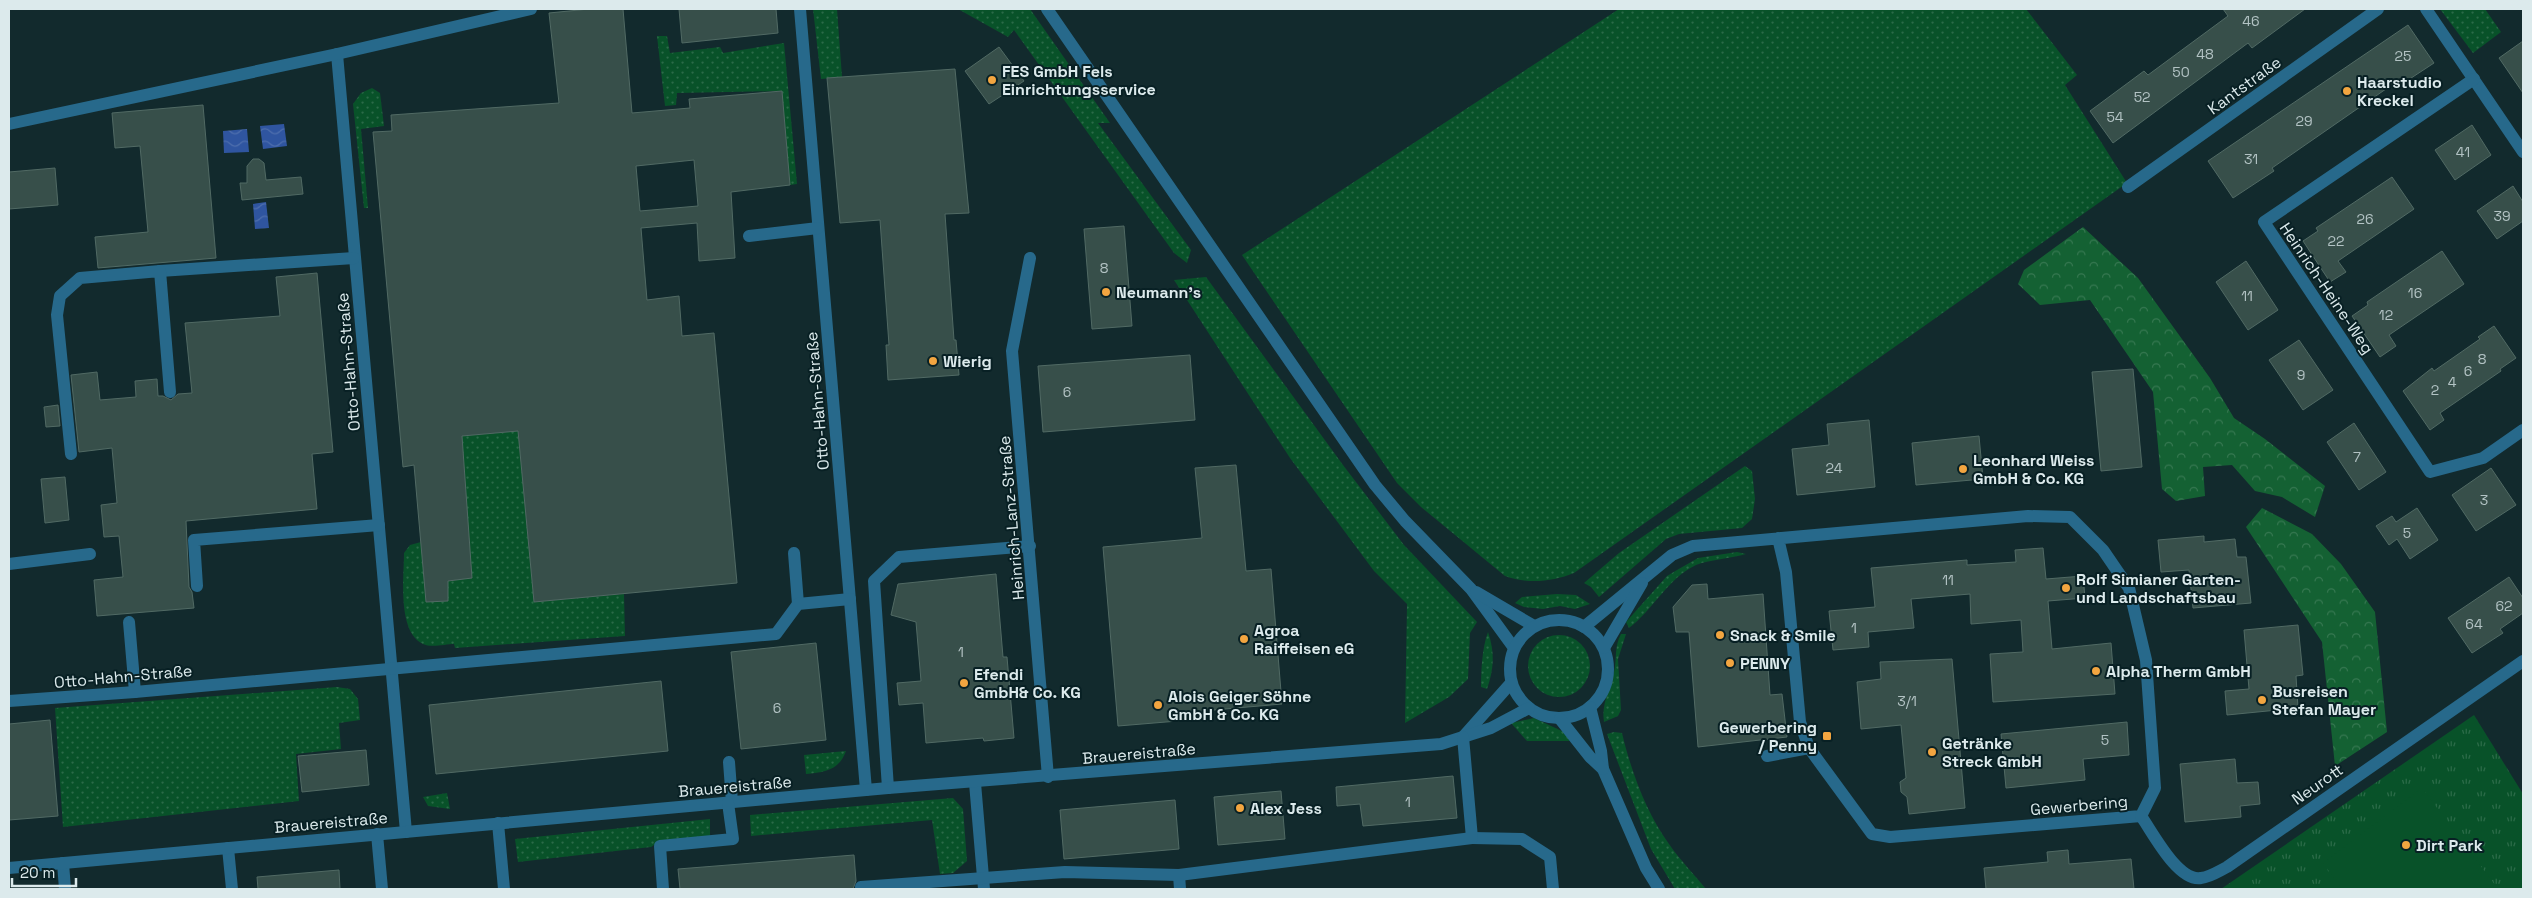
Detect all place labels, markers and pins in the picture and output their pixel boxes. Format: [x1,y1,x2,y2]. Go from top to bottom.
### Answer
place label: FES GmbH Fels Einrichtungsservice [1002,61,1156,100]
place label: Haarstudio Kreckel [2357,72,2442,111]
marker: FES GmbH Fels Einrichtungsservice [986,74,998,86]
marker: Haarstudio Kreckel [2341,85,2353,97]
place label: Neumann’s [1116,282,1201,303]
marker: Neumann’s [1100,286,1112,298]
place label: Wierig [943,351,992,372]
marker: Wierig [927,355,939,367]
place label: Leonhard Weiss GmbH & Co. KG [1973,450,2094,489]
marker: Leonhard Weiss GmbH & Co. KG [1957,463,1969,475]
place label: Rolf Simianer Garten- und Landschaftsbau [2076,569,2241,608]
marker: Rolf Simianer Garten- und Landschaftsbau [2060,582,2072,594]
place label: Agroa Raiffeisen eG [1254,620,1354,659]
place label: Snack & Smile [1730,625,1836,646]
marker: Snack & Smile [1714,629,1726,641]
marker: Agroa Raiffeisen eG [1238,633,1250,645]
place label: PENNY [1740,653,1790,674]
marker: PENNY [1724,657,1736,669]
place label: Alpha Therm GmbH [2106,661,2251,682]
place label: Efendi GmbH& Co. KG [974,664,1081,703]
marker: Alpha Therm GmbH [2090,665,2102,677]
marker: Efendi GmbH& Co. KG [958,677,970,689]
place label: Busreisen Stefan Mayer [2272,681,2376,720]
place label: Alois Geiger Söhne GmbH & Co. KG [1168,686,1311,725]
marker: Busreisen Stefan Mayer [2256,694,2268,706]
marker: Alois Geiger Söhne GmbH & Co. KG [1152,699,1164,711]
place label: Gewerbering / Penny [1719,717,1817,756]
marker: Gewerbering / Penny [1821,730,1833,742]
place label: Getränke Streck GmbH [1942,733,2042,772]
marker: Getränke Streck GmbH [1926,746,1938,758]
place label: Alex Jess [1250,798,1322,819]
marker: Alex Jess [1234,802,1246,814]
place label: Dirt Park [2416,835,2483,856]
marker: Dirt Park [2400,839,2412,851]

